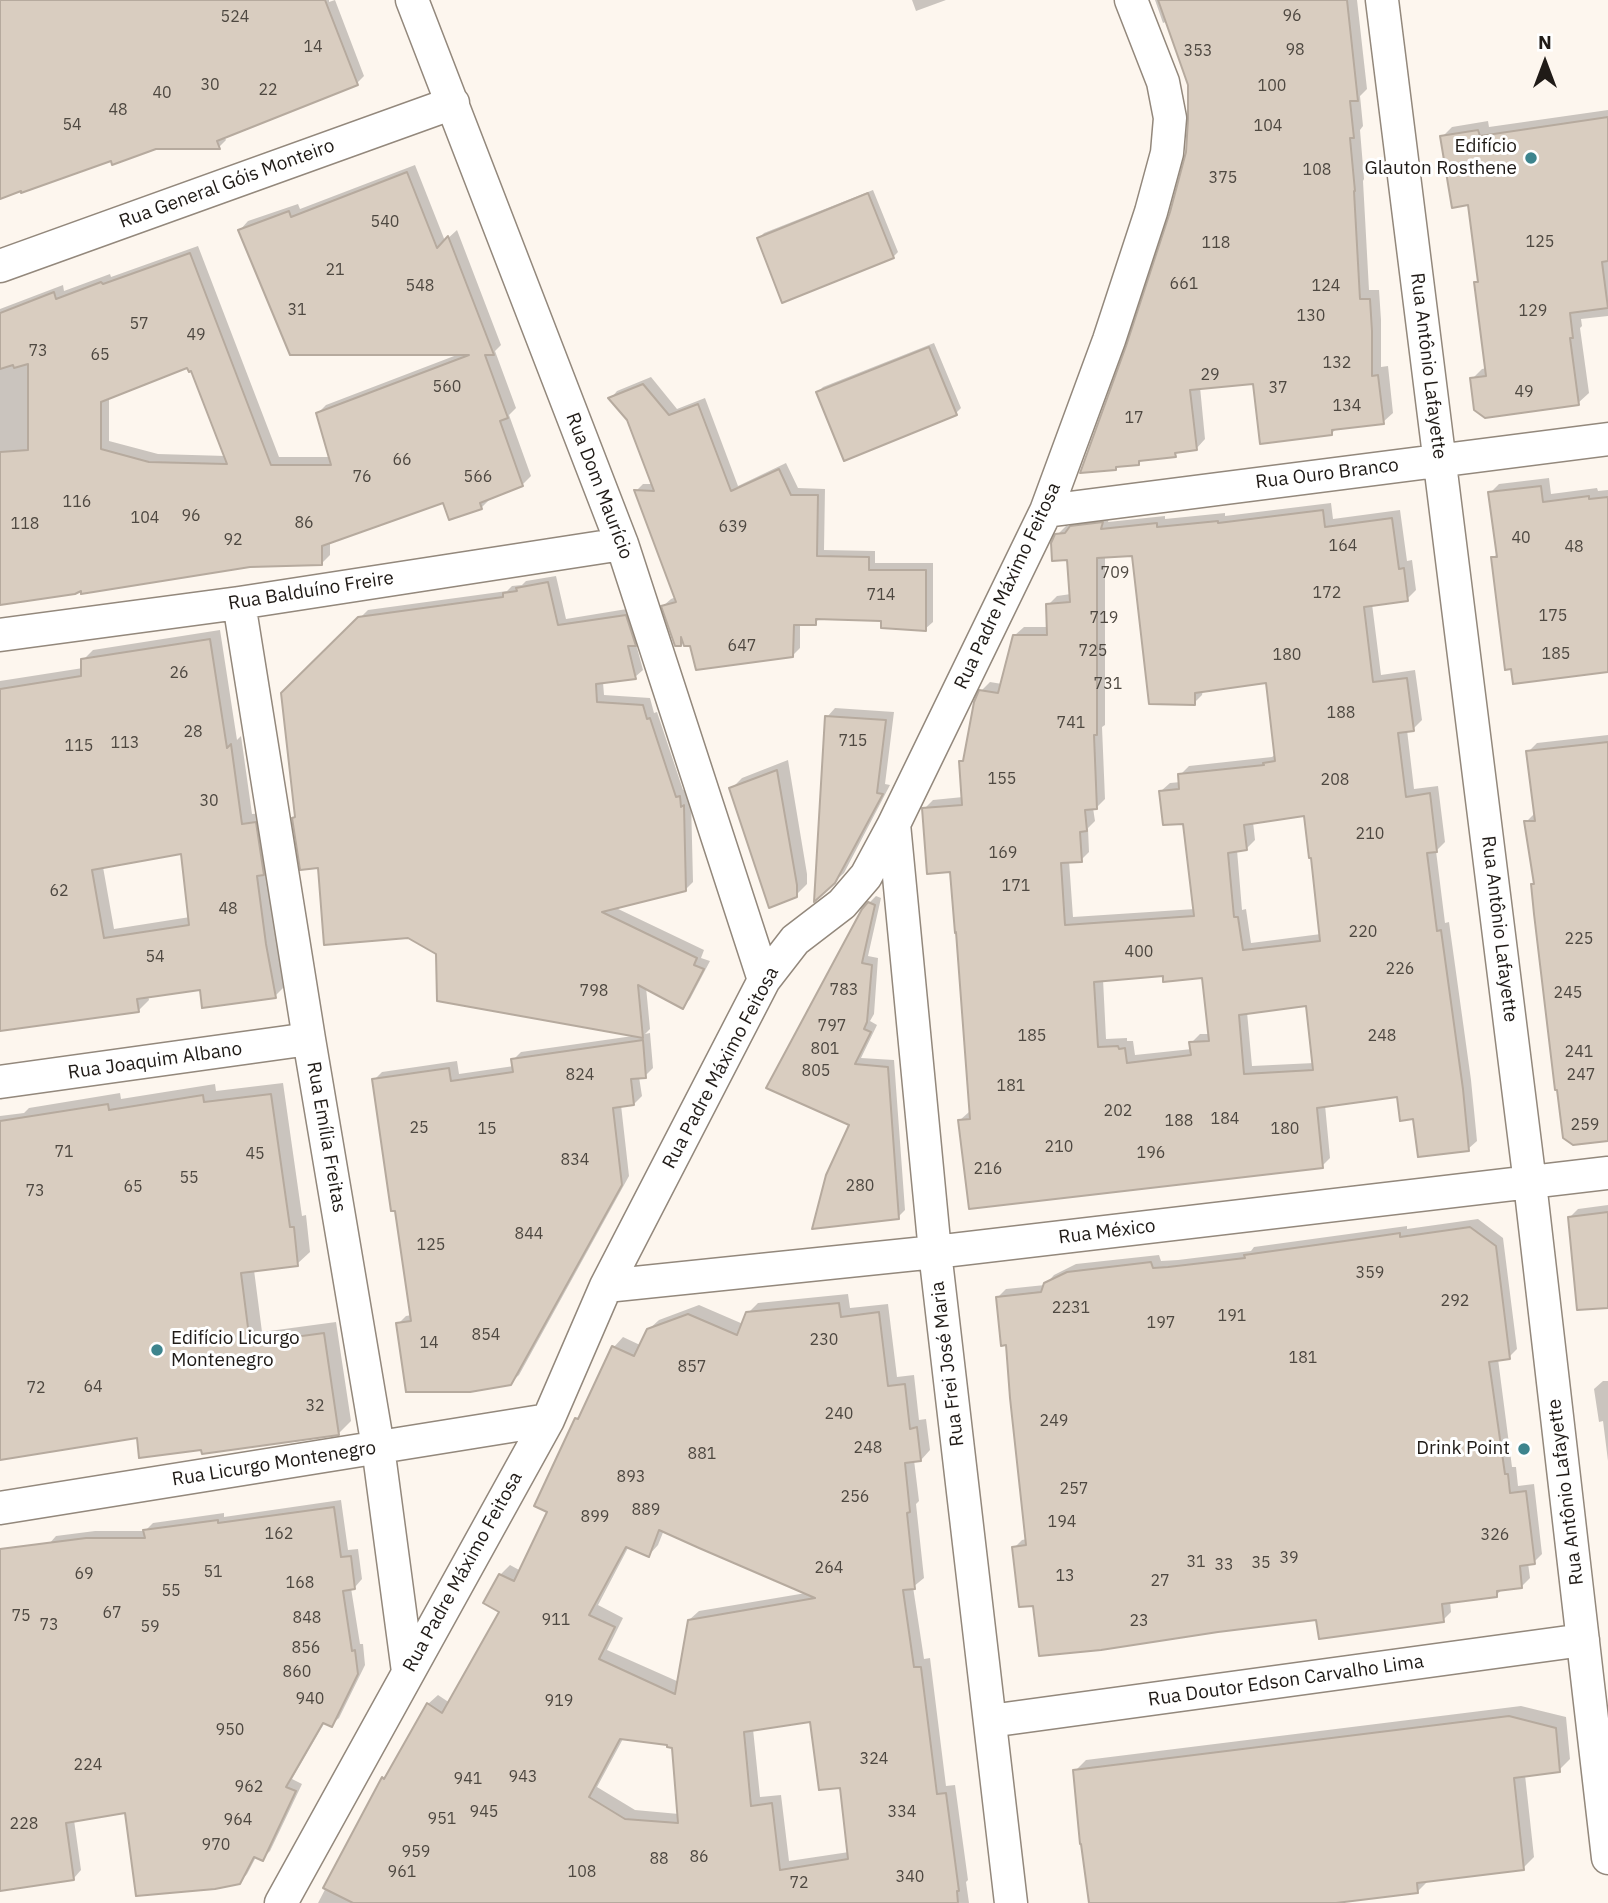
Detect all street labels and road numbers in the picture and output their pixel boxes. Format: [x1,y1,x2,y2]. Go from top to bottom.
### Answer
street label: Rua General Góis Monteiro [116,134,338,234]
street label: Rua Antônio Lafayette [1405,271,1451,461]
street label: Rua Dom Maurício [561,410,637,562]
street label: Rua Ouro Branco [1254,454,1400,494]
street label: Rua Padre Máximo Feitosa [950,479,1066,693]
street label: Rua Balduíno Freire [227,567,395,615]
street label: Rua Antônio Lafayette [1476,834,1522,1024]
street label: Rua Padre Máximo Feitosa [658,963,784,1173]
street label: Rua Joaquim Albano [66,1037,244,1085]
street label: Rua Emília Freitas [301,1060,351,1214]
street label: Rua México [1057,1215,1157,1249]
street label: Rua Frei José Maria [927,1280,969,1448]
street label: Rua Antônio Lafayette [1543,1397,1589,1587]
street label: Rua Licurgo Montenegro [170,1437,378,1491]
street label: Rua Padre Máximo Feitosa [398,1468,528,1676]
street label: Rua Doutor Edson Carvalho Lima [1147,1650,1425,1712]

